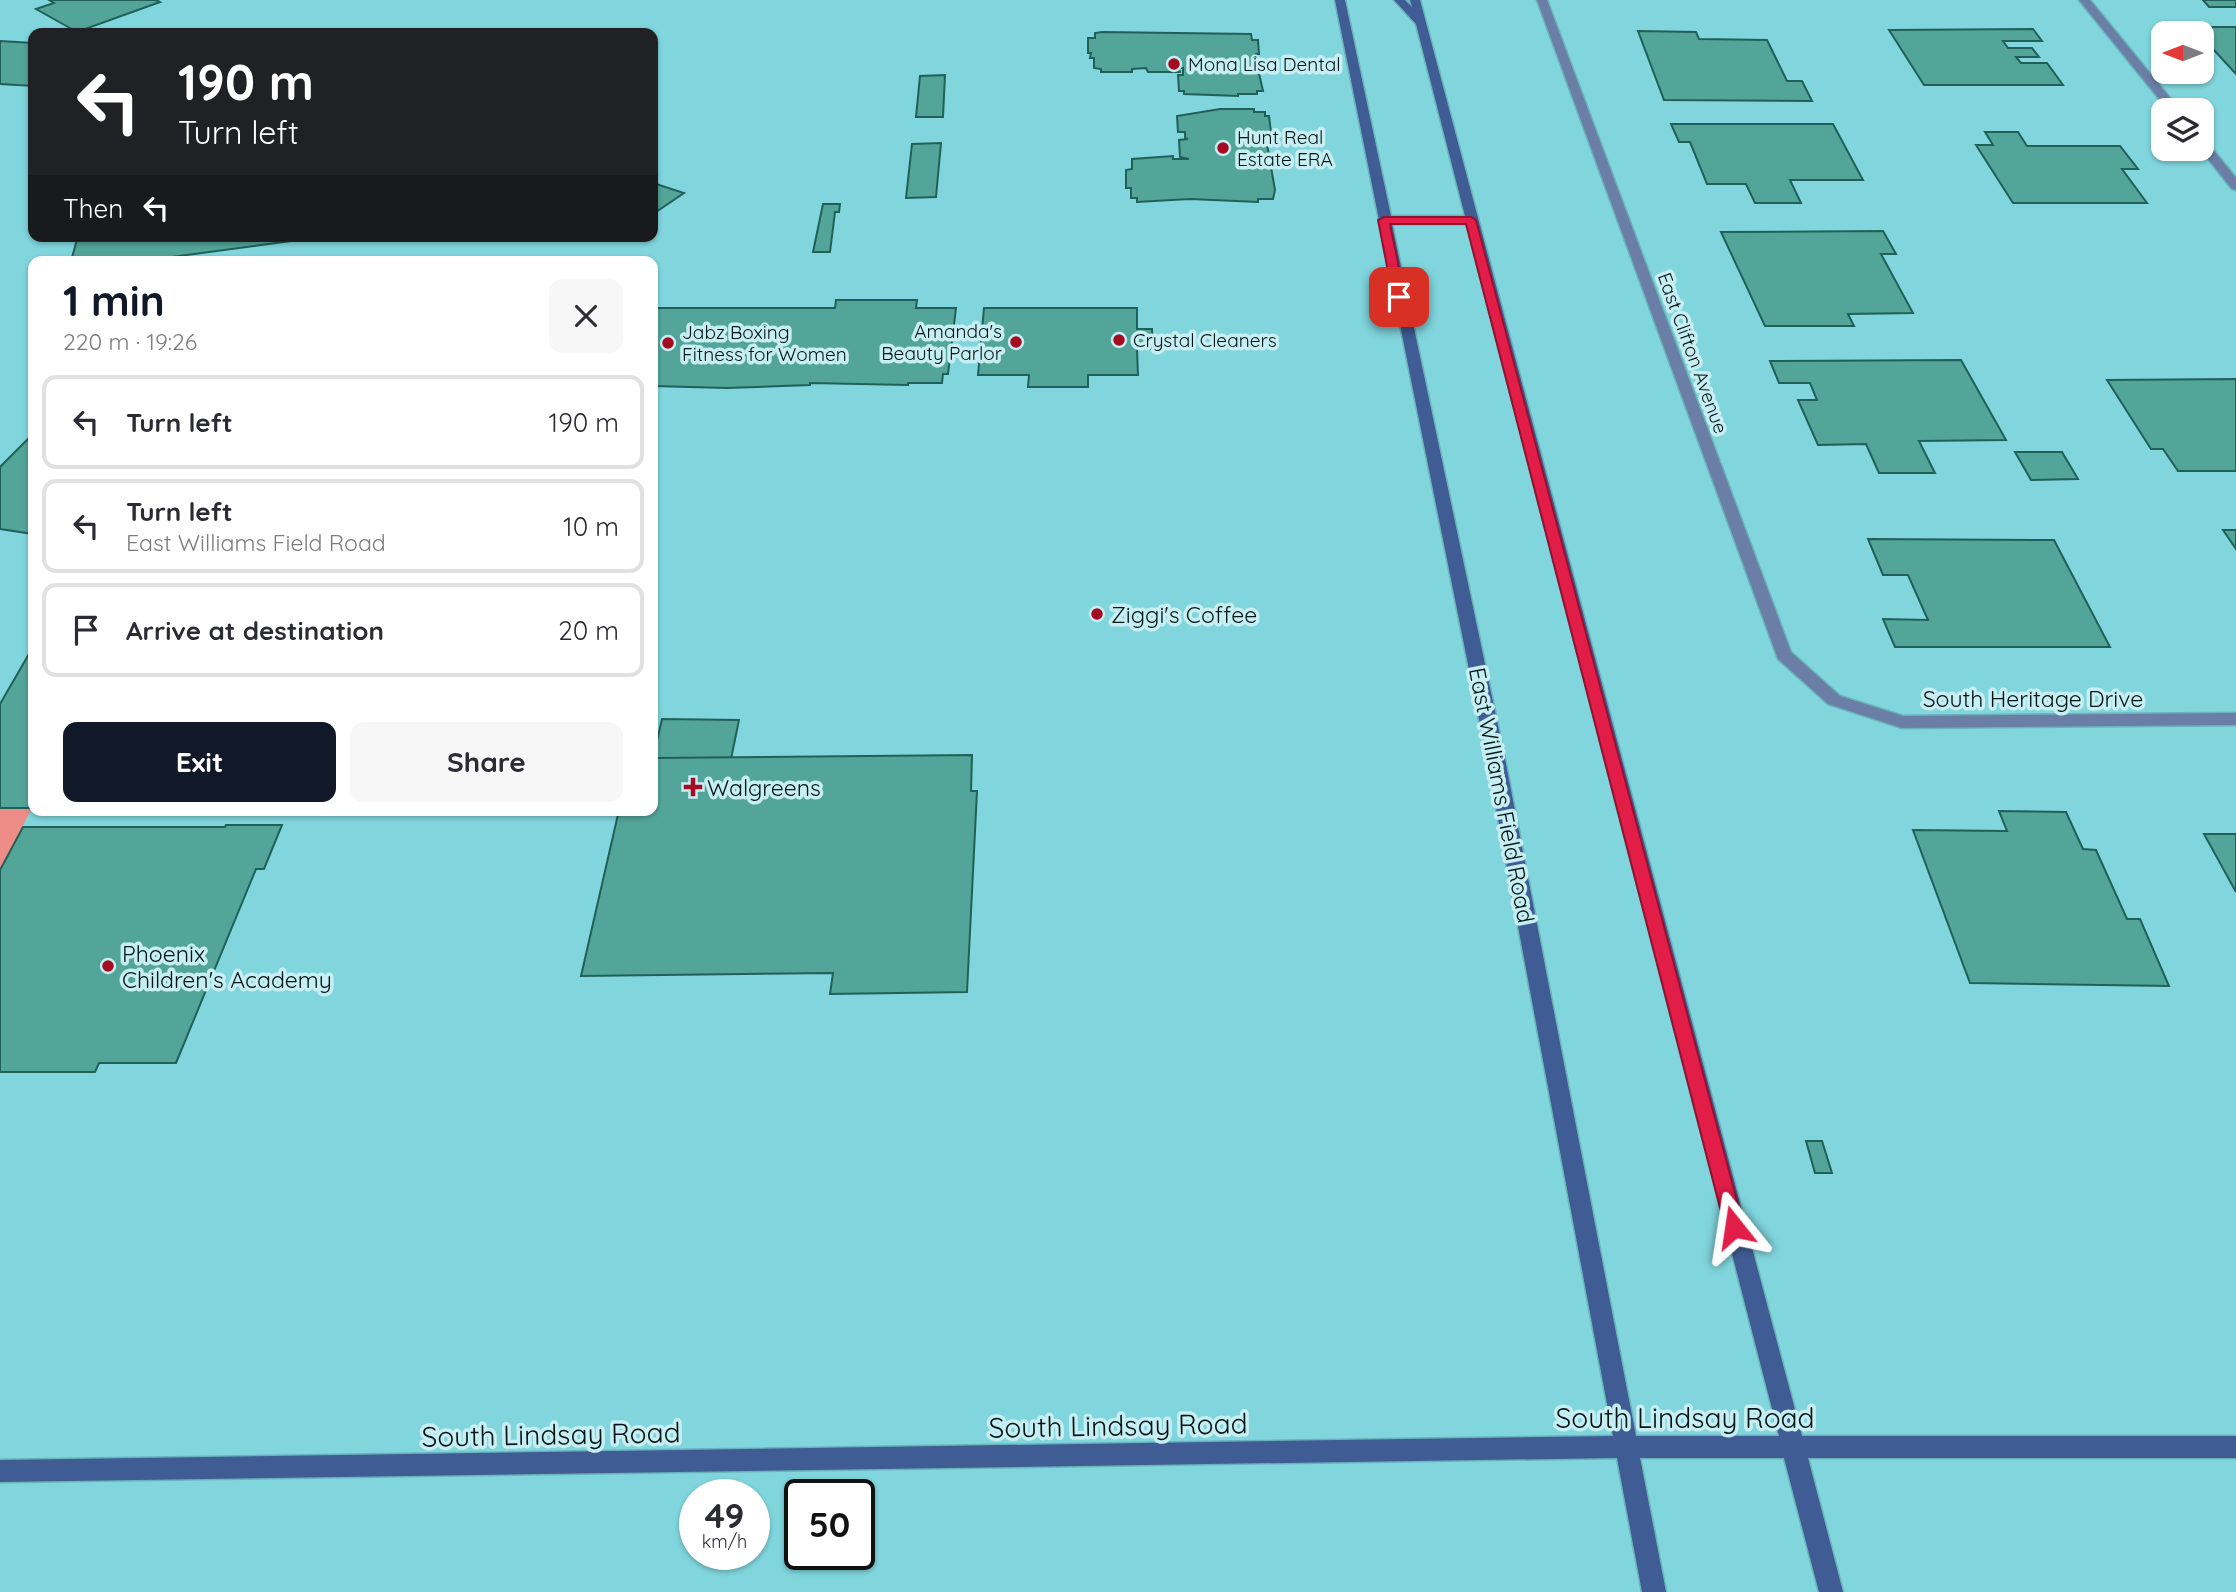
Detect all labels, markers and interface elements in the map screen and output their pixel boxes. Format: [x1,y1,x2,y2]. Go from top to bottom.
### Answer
north arrow [2151,21,2214,84]
map controls [2151,21,2214,161]
text: 190 m [178,51,314,112]
place label: Mona Lisa Dental [1188,52,1341,76]
icon: left [63,56,154,147]
marker: Mona Lisa Dental [1166,56,1182,72]
button: layers [2151,98,2214,161]
text: Turn left [178,112,299,152]
place label: Hunt Real Estate ERA [1237,125,1333,171]
marker: Hunt Real Estate ERA [1215,140,1231,156]
icon: left [137,189,175,227]
text: Then [63,192,123,225]
pin [1369,267,1429,327]
street label: East Clifton Avenue [1653,269,1733,437]
text: 1 min [63,274,165,327]
icon: arrive [1380,278,1418,316]
button: close [549,279,623,353]
place label: Amanda's Beauty Parlor [881,319,1003,365]
place label: Jabz Boxing Fitness for Women [682,320,847,366]
text: 220 m · 19:26 [63,327,197,356]
place label: Crystal Cleaners [1133,328,1277,352]
marker: Crystal Cleaners [1111,332,1127,348]
marker: Amanda's Beauty Parlor [1008,334,1024,350]
marker: Jabz Boxing Fitness for Women [660,335,676,351]
icon: left [67,403,105,441]
text: Turn left [126,406,233,439]
text: 190 m [549,406,619,439]
text: Turn left [126,495,233,528]
icon: left [67,507,105,545]
text: 10 m [563,510,619,543]
text: East Williams Field Road [126,528,386,557]
place label: Ziggi's Coffee [1111,600,1257,629]
marker: Ziggi's Coffee [1089,606,1105,622]
icon: arrive [67,611,105,649]
text: Arrive at destination [126,614,384,647]
text: 20 m [558,614,619,647]
street label: East Williams Field Road [1463,665,1541,925]
street label: South Heritage Drive [1923,684,2143,713]
button: Exit [63,722,336,802]
button: Share [350,722,623,802]
place label: Walgreens [707,773,821,802]
marker: Walgreens [685,779,701,795]
place label: Phoenix Children's Academy [122,939,332,994]
marker: Phoenix Children's Academy [100,958,116,974]
position arrow [1697,1190,1771,1264]
street label: South Lindsay Road [1555,1400,1815,1435]
street label: South Lindsay Road [988,1405,1248,1445]
street label: South Lindsay Road [421,1414,681,1454]
speed limit sign: 50 [784,1479,875,1570]
text: 49 [705,1493,744,1537]
text: km/h [702,1530,747,1553]

